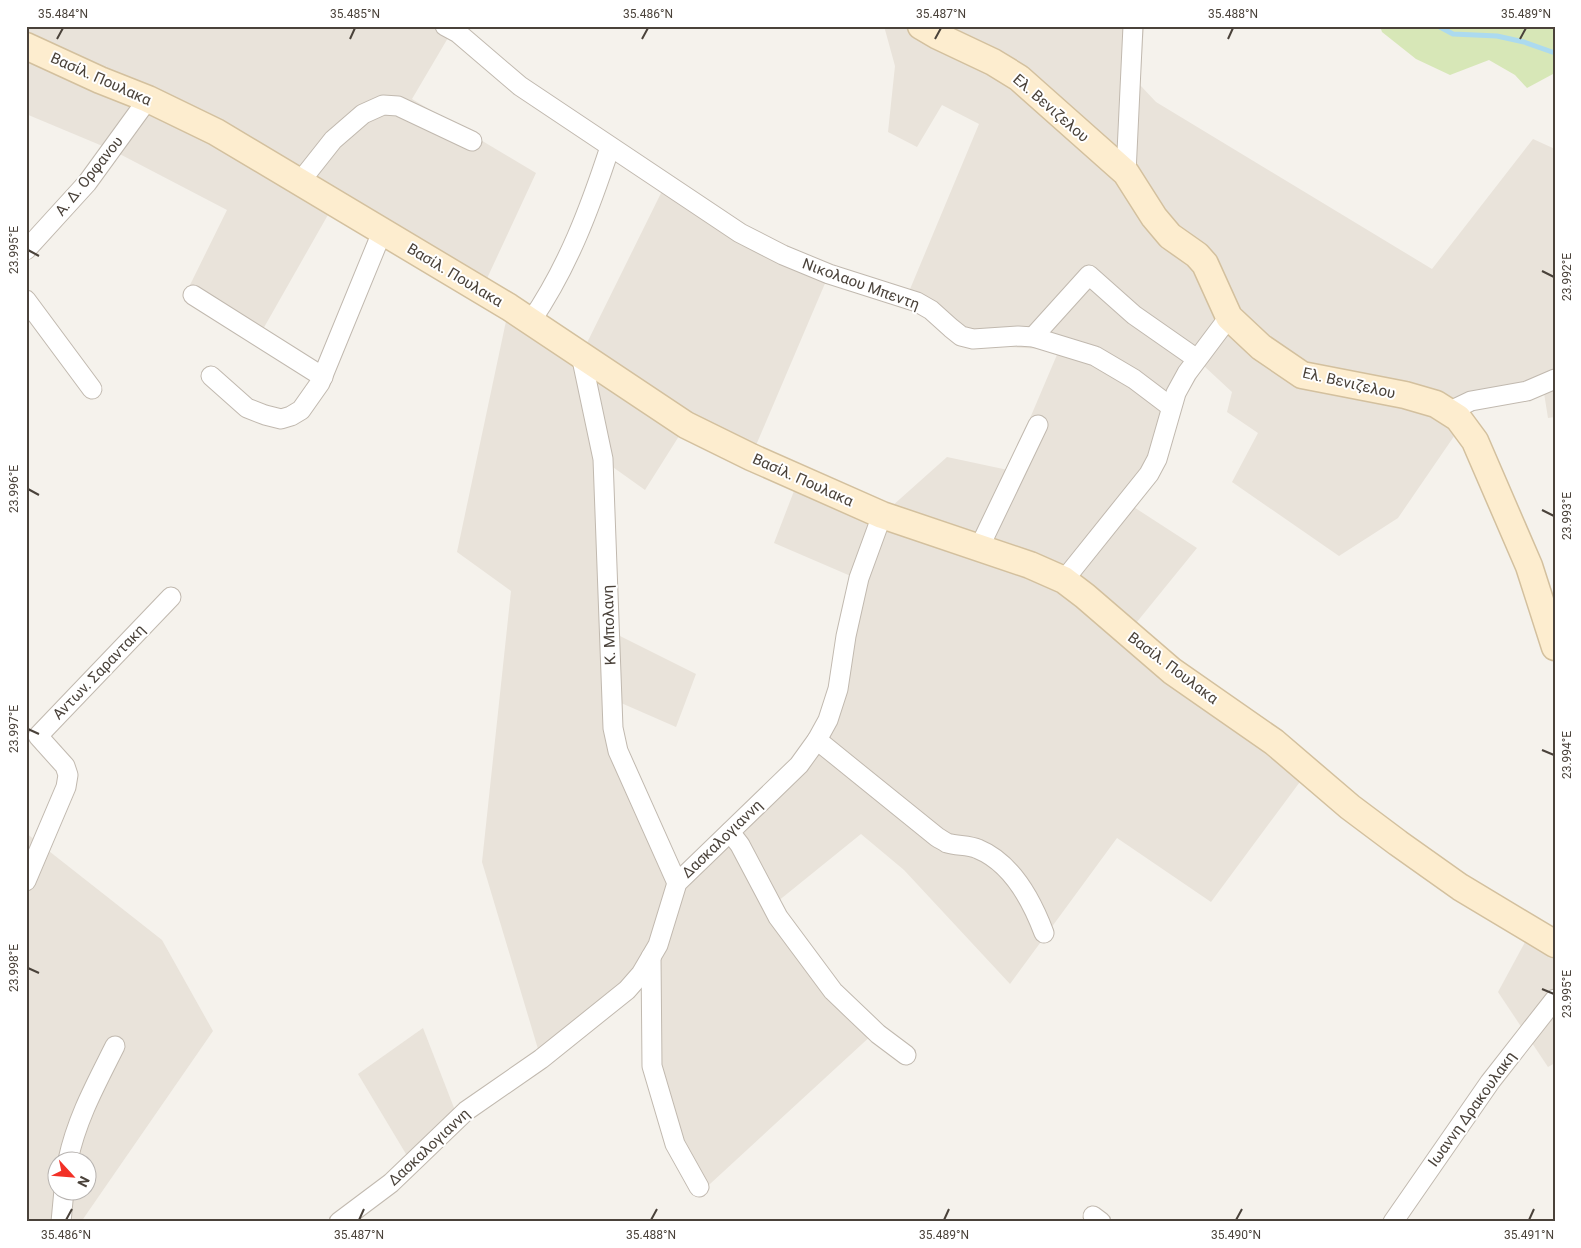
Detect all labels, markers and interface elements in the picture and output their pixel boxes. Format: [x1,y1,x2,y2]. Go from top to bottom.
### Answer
text: 35.484°N [38,7,88,21]
text: 35.485°N [330,7,380,21]
text: 35.486°N [623,7,673,21]
text: 35.487°N [916,7,966,21]
text: 35.488°N [1208,7,1258,21]
text: 35.489°N [1501,7,1551,21]
street label: Βασίλ. Πουλακα [48,49,155,109]
street label: Ελ. Βενιζελου [1009,70,1093,146]
street label: Α. Δ. Ορφανου [51,132,127,220]
text: 23.995°E [7,226,21,274]
street label: Βασίλ. Πουλακα [404,239,506,311]
text: 23.992°E [1560,253,1574,301]
street label: Νικολαου Μπεντη [800,254,922,314]
street label: Ελ. Βενιζελου [1301,364,1397,402]
street label: Βασίλ. Πουλακα [750,450,857,510]
text: 23.996°E [7,465,21,513]
text: 23.993°E [1560,492,1574,540]
street label: Κ. Μπολανη [599,585,619,665]
street label: Αντων. Σαραντακη [49,621,149,723]
street label: Βασίλ. Πουλακα [1124,628,1222,708]
text: 23.997°E [7,705,21,753]
text: 23.994°E [1560,731,1574,779]
street label: Δασκαλογιαννη [678,796,766,882]
text: 23.998°E [7,944,21,992]
text: 23.995°E [1560,970,1574,1018]
street label: Ιωαννη Δρακουλακη [1424,1048,1520,1170]
street label: Δασκαλογιαννη [384,1105,474,1189]
north arrow [48,1150,98,1200]
text: N [74,1174,93,1190]
text: 35.486°N [41,1228,91,1242]
text: 35.487°N [334,1228,384,1242]
text: 35.488°N [626,1228,676,1242]
text: 35.489°N [919,1228,969,1242]
text: 35.490°N [1211,1228,1261,1242]
text: 35.491°N [1504,1228,1554,1242]

